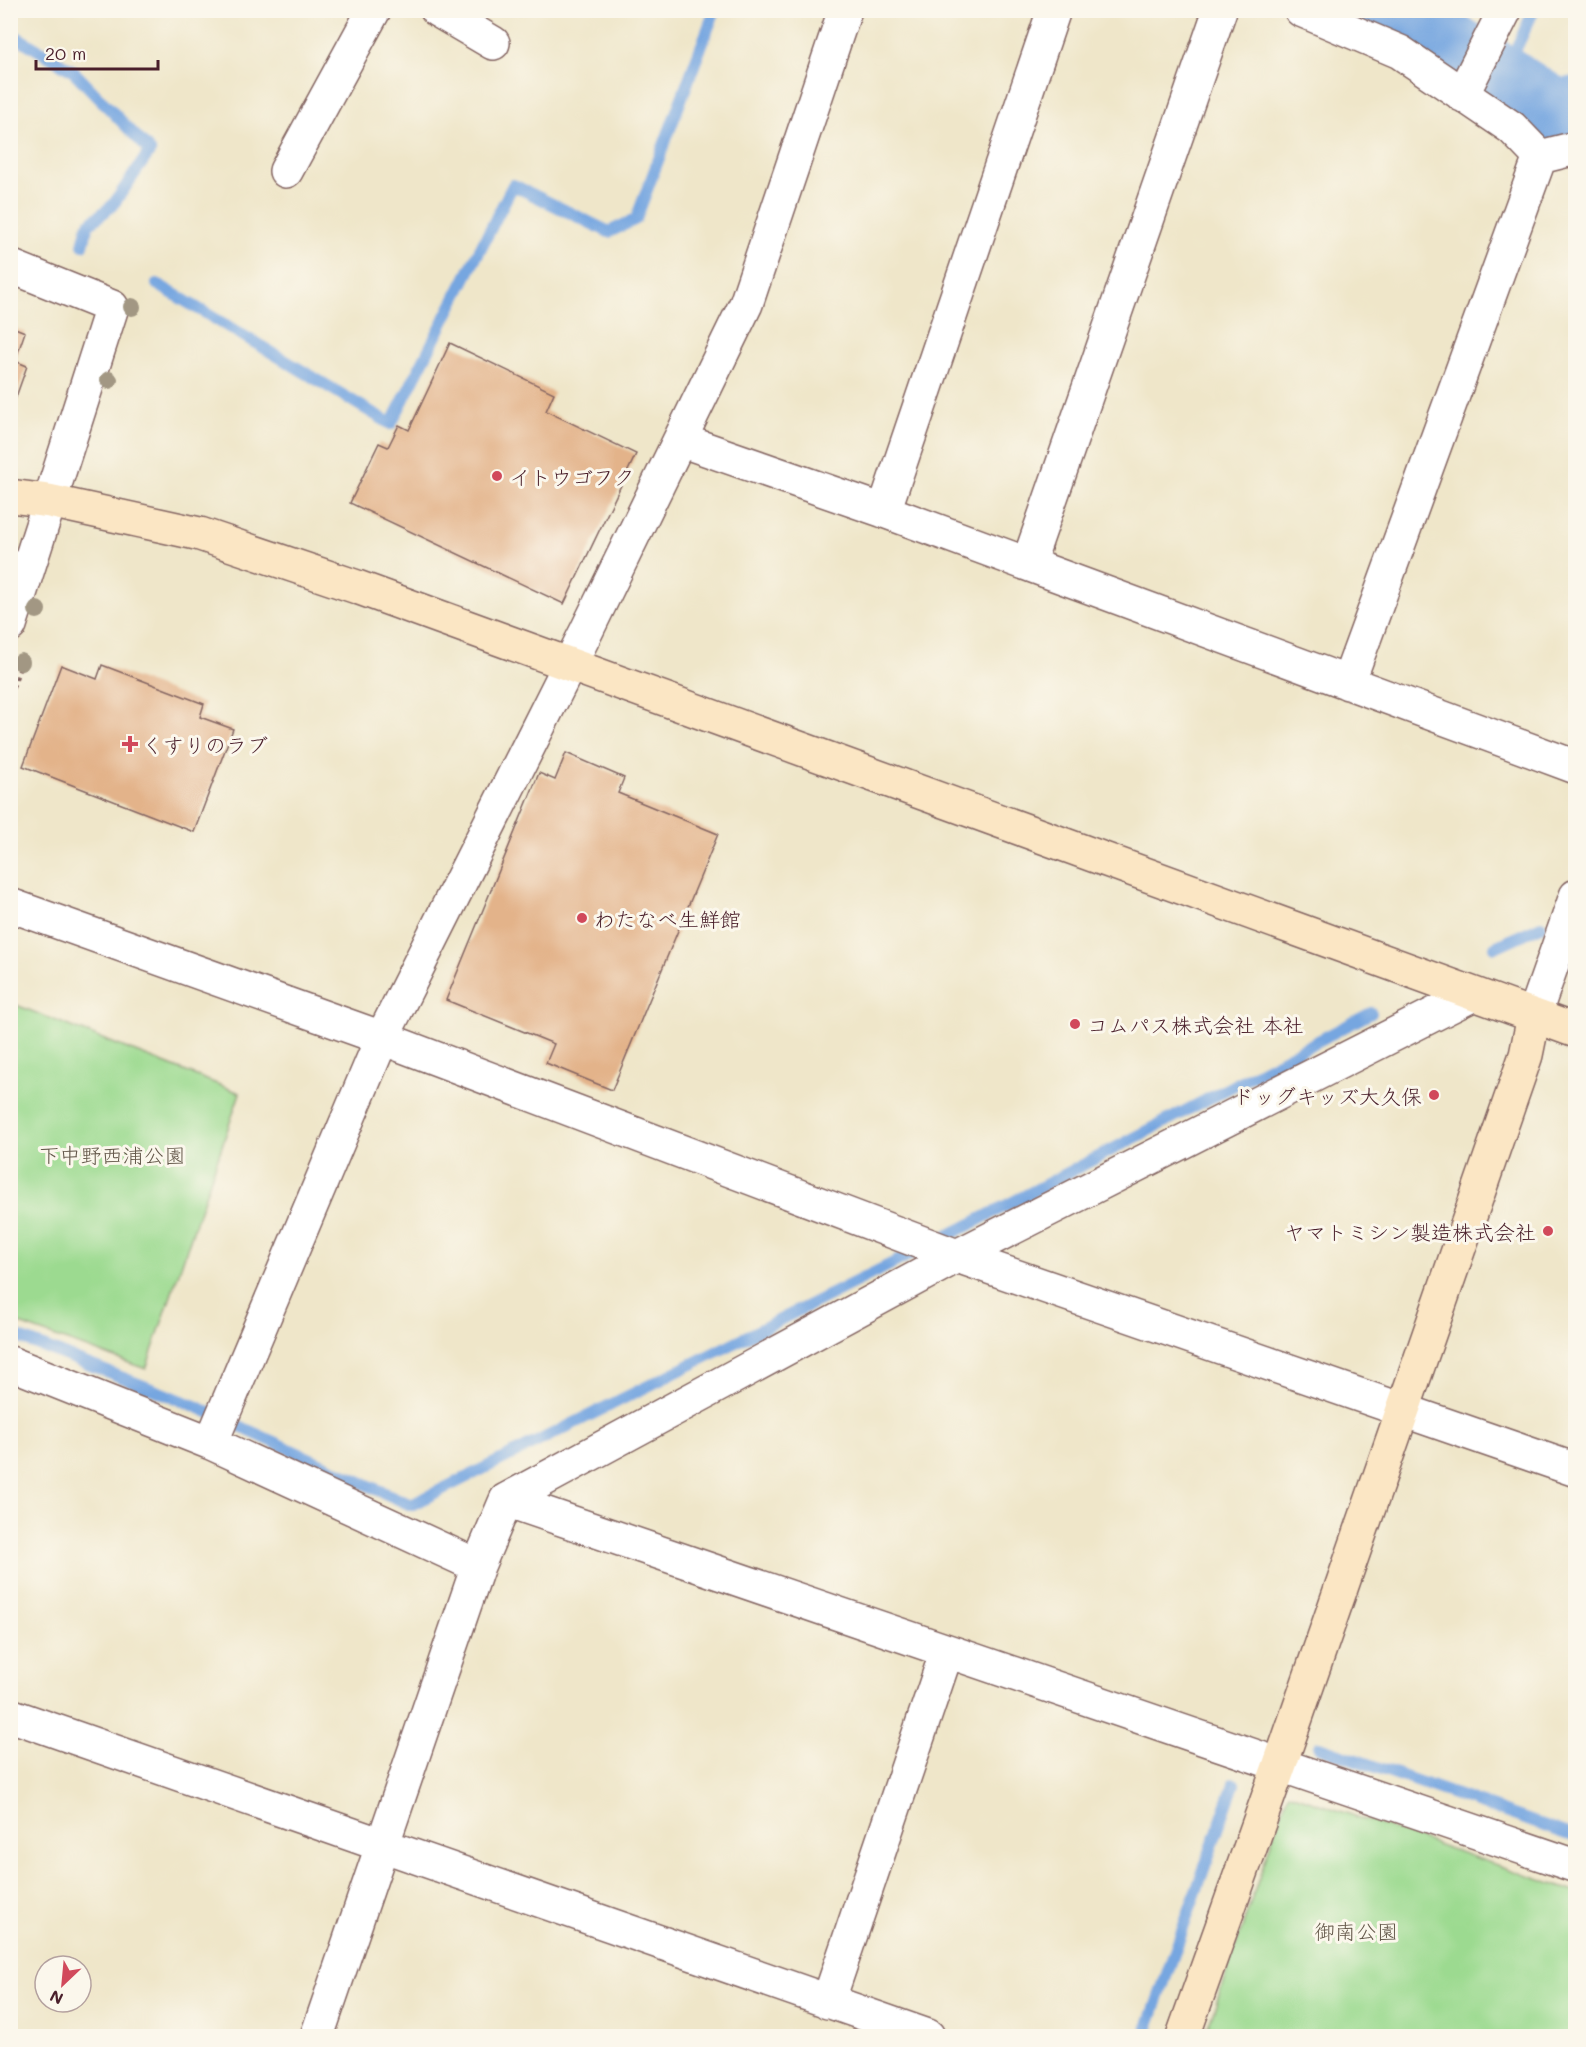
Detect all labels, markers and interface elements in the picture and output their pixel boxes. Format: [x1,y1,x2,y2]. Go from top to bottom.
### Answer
scale bar [36,33,158,71]
text: 20 m [45,41,86,65]
place label: イトウゴフク [509,463,635,490]
marker: イトウゴフク [490,469,504,483]
place label: くすりのラブ [142,731,268,758]
marker: くすりのラブ [123,737,137,751]
place label: わたなべ生鮮館 [594,905,741,932]
marker: わたなべ生鮮館 [575,911,589,925]
place label: コムパス株式会社 本社 [1087,1011,1304,1038]
marker: コムパス株式会社 本社 [1068,1017,1082,1031]
place label: ドッグキッズ大久保 [1233,1082,1422,1109]
marker: ドッグキッズ大久保 [1427,1088,1441,1102]
park label: 下中野西浦公園 [39,1141,186,1168]
place label: ヤマトミシン製造株式会社 [1284,1218,1536,1245]
marker: ヤマトミシン製造株式会社 [1541,1224,1555,1238]
park label: 御南公園 [1314,1917,1398,1944]
north arrow [33,1954,93,2014]
text: N [46,1986,66,2010]

